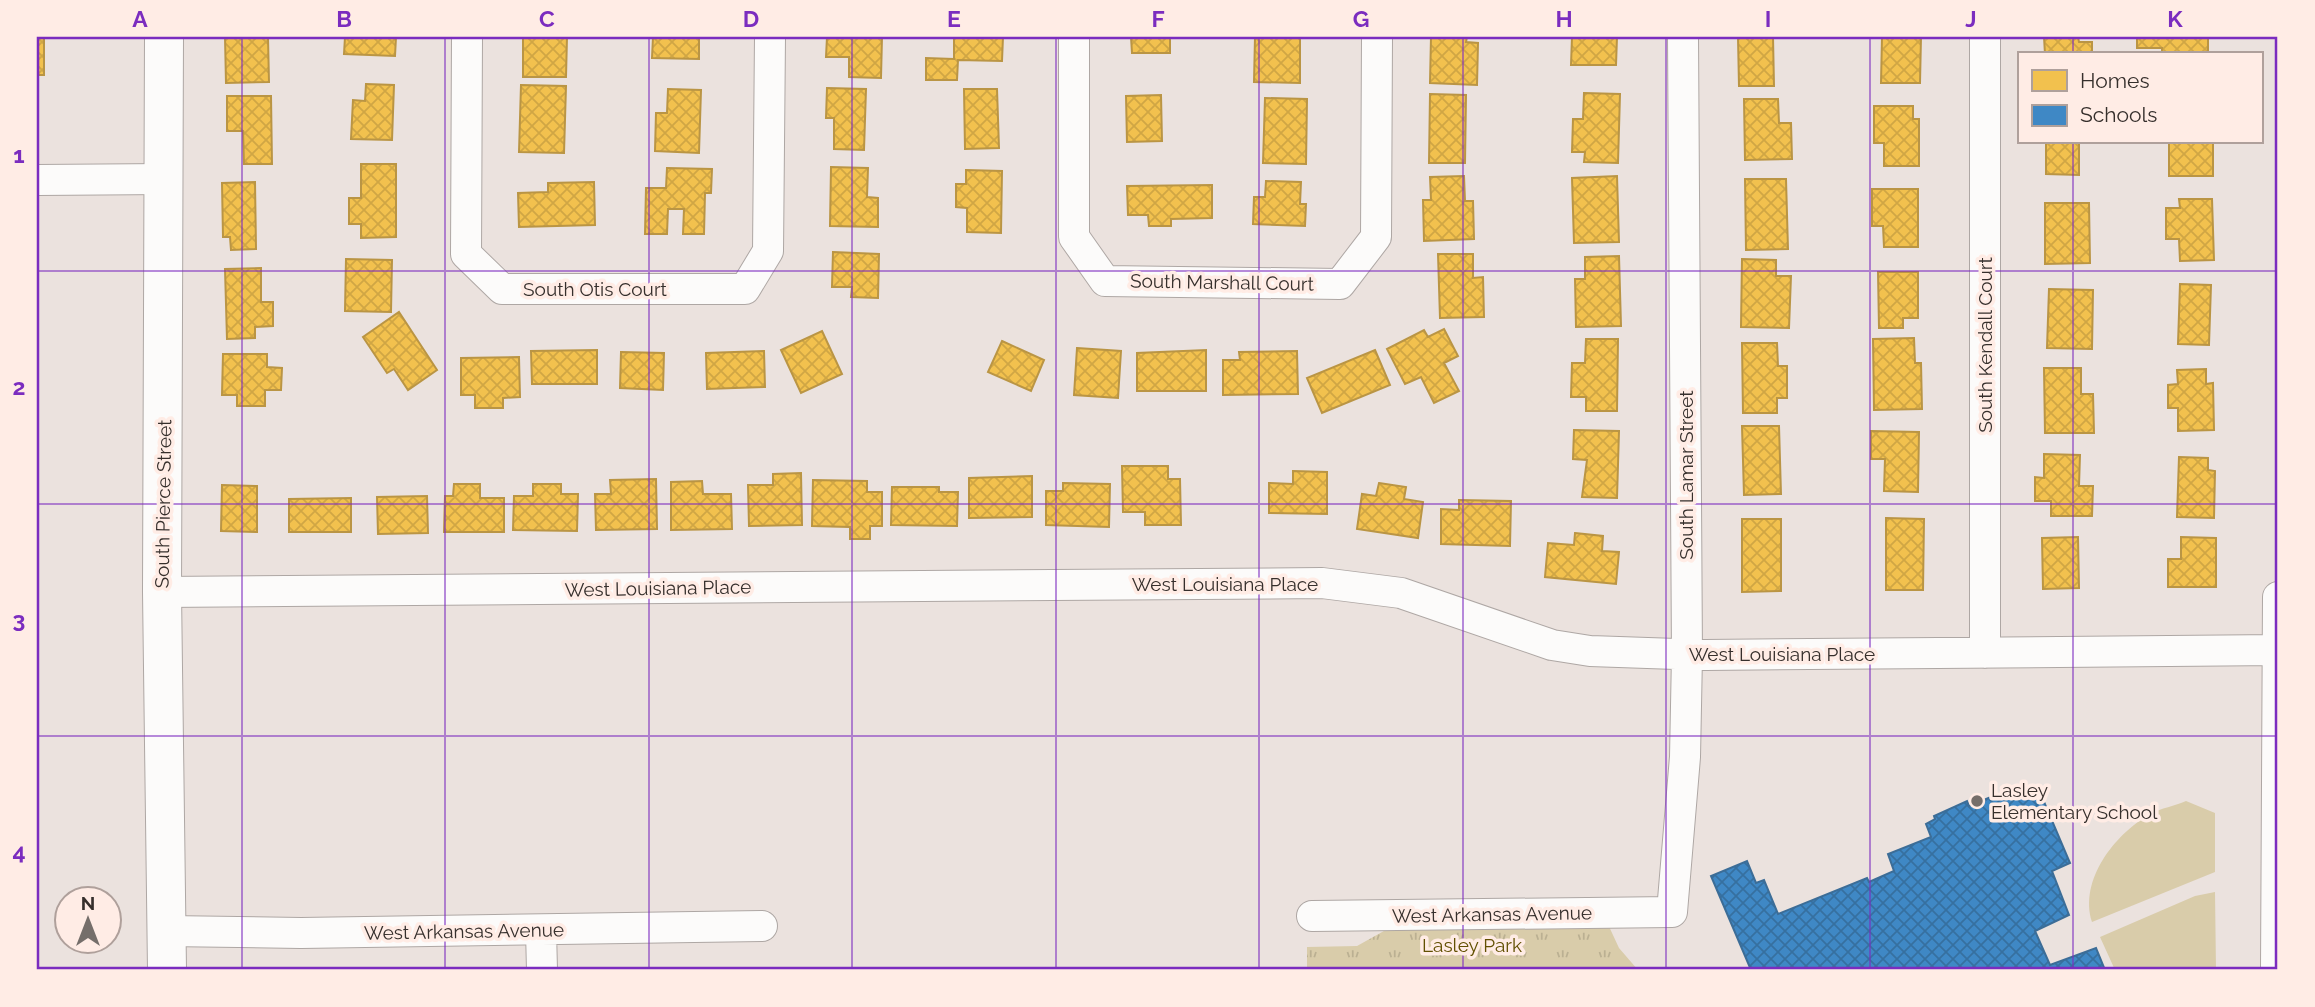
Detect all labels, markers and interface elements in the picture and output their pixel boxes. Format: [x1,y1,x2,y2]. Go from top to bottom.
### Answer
text: A [132,5,148,32]
text: B [336,5,352,32]
text: C [539,5,555,32]
text: D [743,5,759,32]
text: E [947,5,961,32]
text: F [1151,5,1165,32]
text: G [1353,5,1369,32]
text: H [1555,5,1573,32]
text: I [1765,5,1771,32]
text: J [1965,5,1977,32]
text: K [2167,5,2183,32]
legend [2018,52,2262,144]
text: Homes [2080,68,2150,93]
text: Schools [2080,102,2157,127]
text: 1 [13,141,25,168]
street label: South Kendall Court [1974,257,1996,433]
street label: South Marshall Court [1130,269,1315,295]
street label: South Otis Court [523,278,668,300]
text: 2 [13,373,25,400]
street label: South Lamar Street [1675,390,1697,560]
street label: South Pierce Street [151,419,175,589]
street label: West Louisiana Place [1132,573,1318,595]
street label: West Louisiana Place [565,575,751,601]
text: 3 [13,606,25,633]
street label: West Louisiana Place [1689,643,1875,665]
place label: Lasley Elementary School [1991,779,2158,823]
marker: Lasley Elementary School [1969,793,1985,809]
text: 4 [12,838,26,865]
north arrow [52,884,122,954]
text: N [81,892,95,914]
street label: West Arkansas Avenue [1392,901,1592,927]
street label: West Arkansas Avenue [364,918,564,944]
park label: Lasley Park [1422,934,1522,956]

